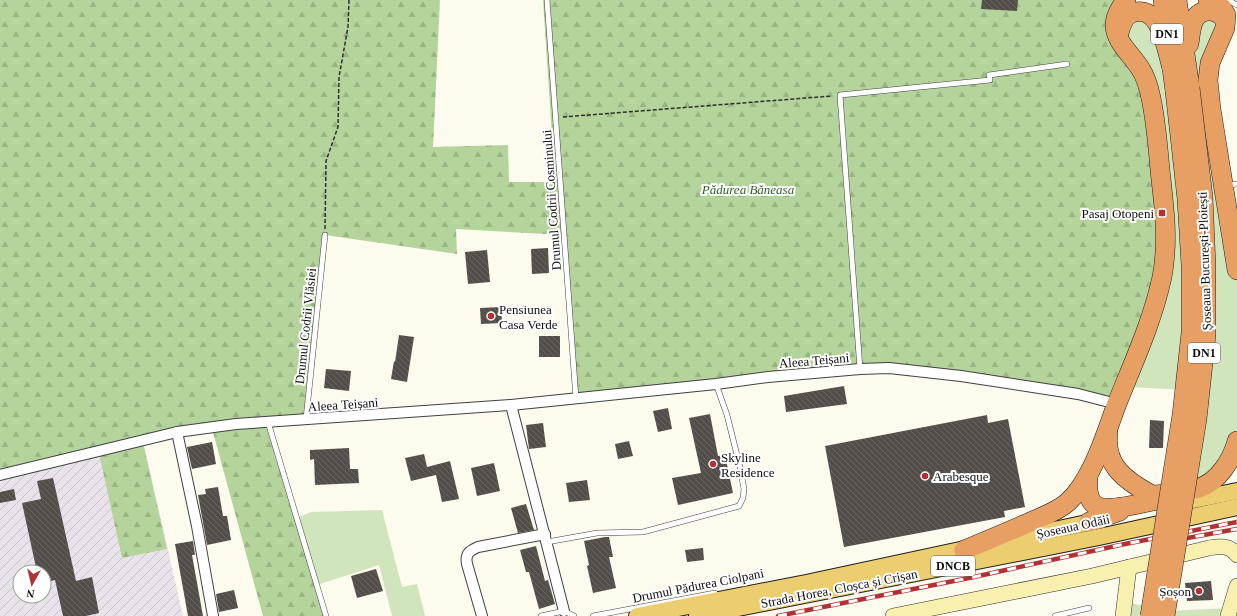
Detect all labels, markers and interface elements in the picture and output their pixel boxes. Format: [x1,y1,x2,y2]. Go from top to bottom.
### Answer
road number: DN1 [1151,24,1183,44]
street label: Drumul Codrii Cosminului [539,129,564,271]
park label: Pădurea Băneasa [701,182,795,197]
street label: Șoseaua București-Ploiești [1195,191,1214,331]
place label: Pasaj Otopeni [1081,206,1154,221]
marker: Pasaj Otopeni [1157,208,1167,218]
street label: Drumul Codrii Vlăsiei [292,267,319,385]
place label: Pensiunea Casa Verde [499,302,558,332]
marker: Pensiunea Casa Verde [486,311,496,321]
road number: DN1 [1188,343,1220,363]
street label: Aleea Teișani [778,350,850,371]
street label: Aleea Teișani [307,395,379,414]
place label: Skyline Residence [721,450,775,480]
marker: Skyline Residence [708,459,718,469]
place label: Arabesque [933,469,989,484]
marker: Arabesque [920,471,930,481]
street label: Șoseaua Odăii [1035,511,1112,542]
road number: DNCB [931,556,975,576]
north arrow [12,564,52,604]
street label: Drumul Pădurea Ciolpani [631,565,765,606]
street label: Strada Horea, Cloșca și Crișan [760,566,919,611]
place label: Șoșon [1159,584,1191,599]
marker: Șoșon [1194,586,1204,596]
text: N [26,587,35,600]

